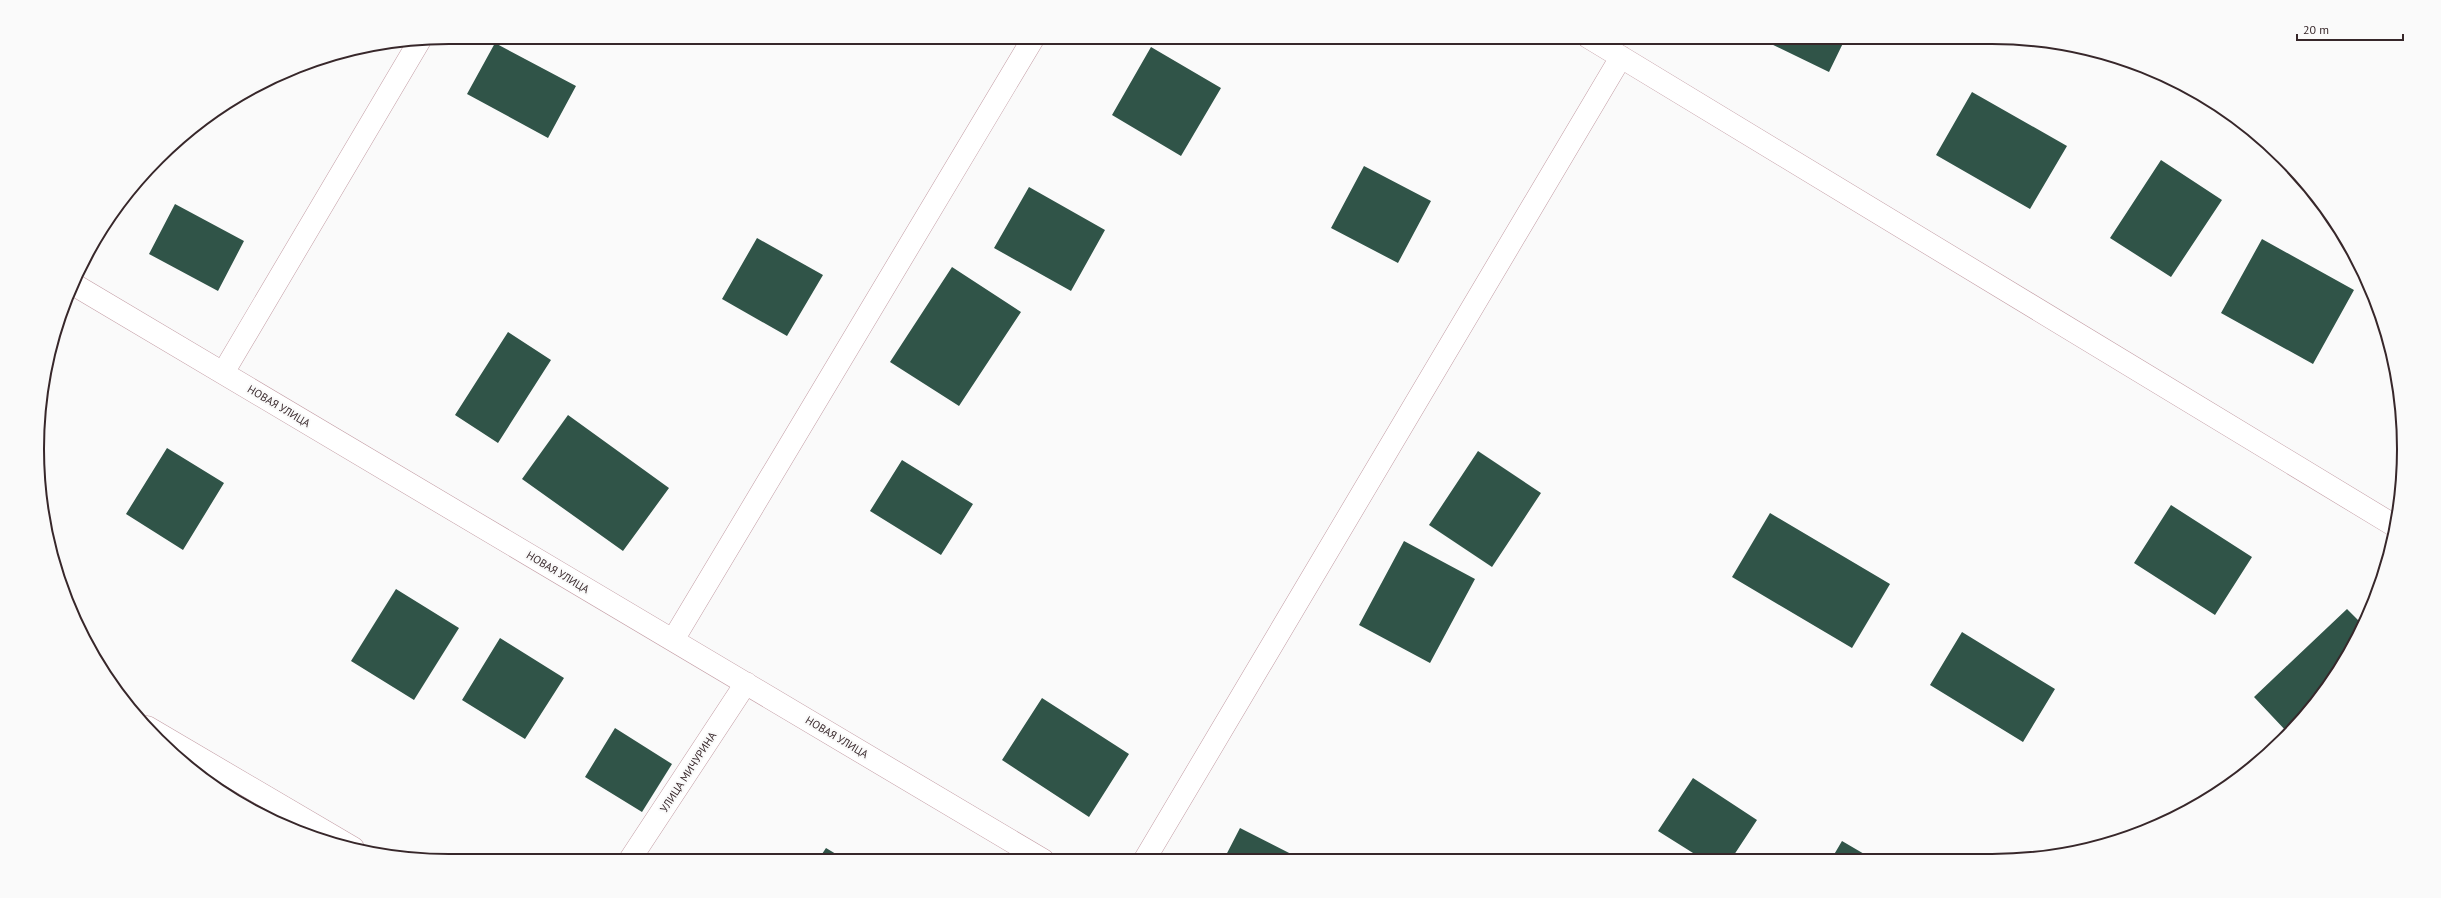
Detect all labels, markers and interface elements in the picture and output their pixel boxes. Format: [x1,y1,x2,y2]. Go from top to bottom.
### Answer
scale bar [2297,16,2403,42]
text: 20 m [2303,22,2329,37]
street label: НОВАЯ УЛИЦА [245,382,313,431]
street label: НОВАЯ УЛИЦА [524,548,592,597]
street label: НОВАЯ УЛИЦА [803,713,871,762]
street label: УЛИЦА МИЧУРИНА [657,729,719,815]

